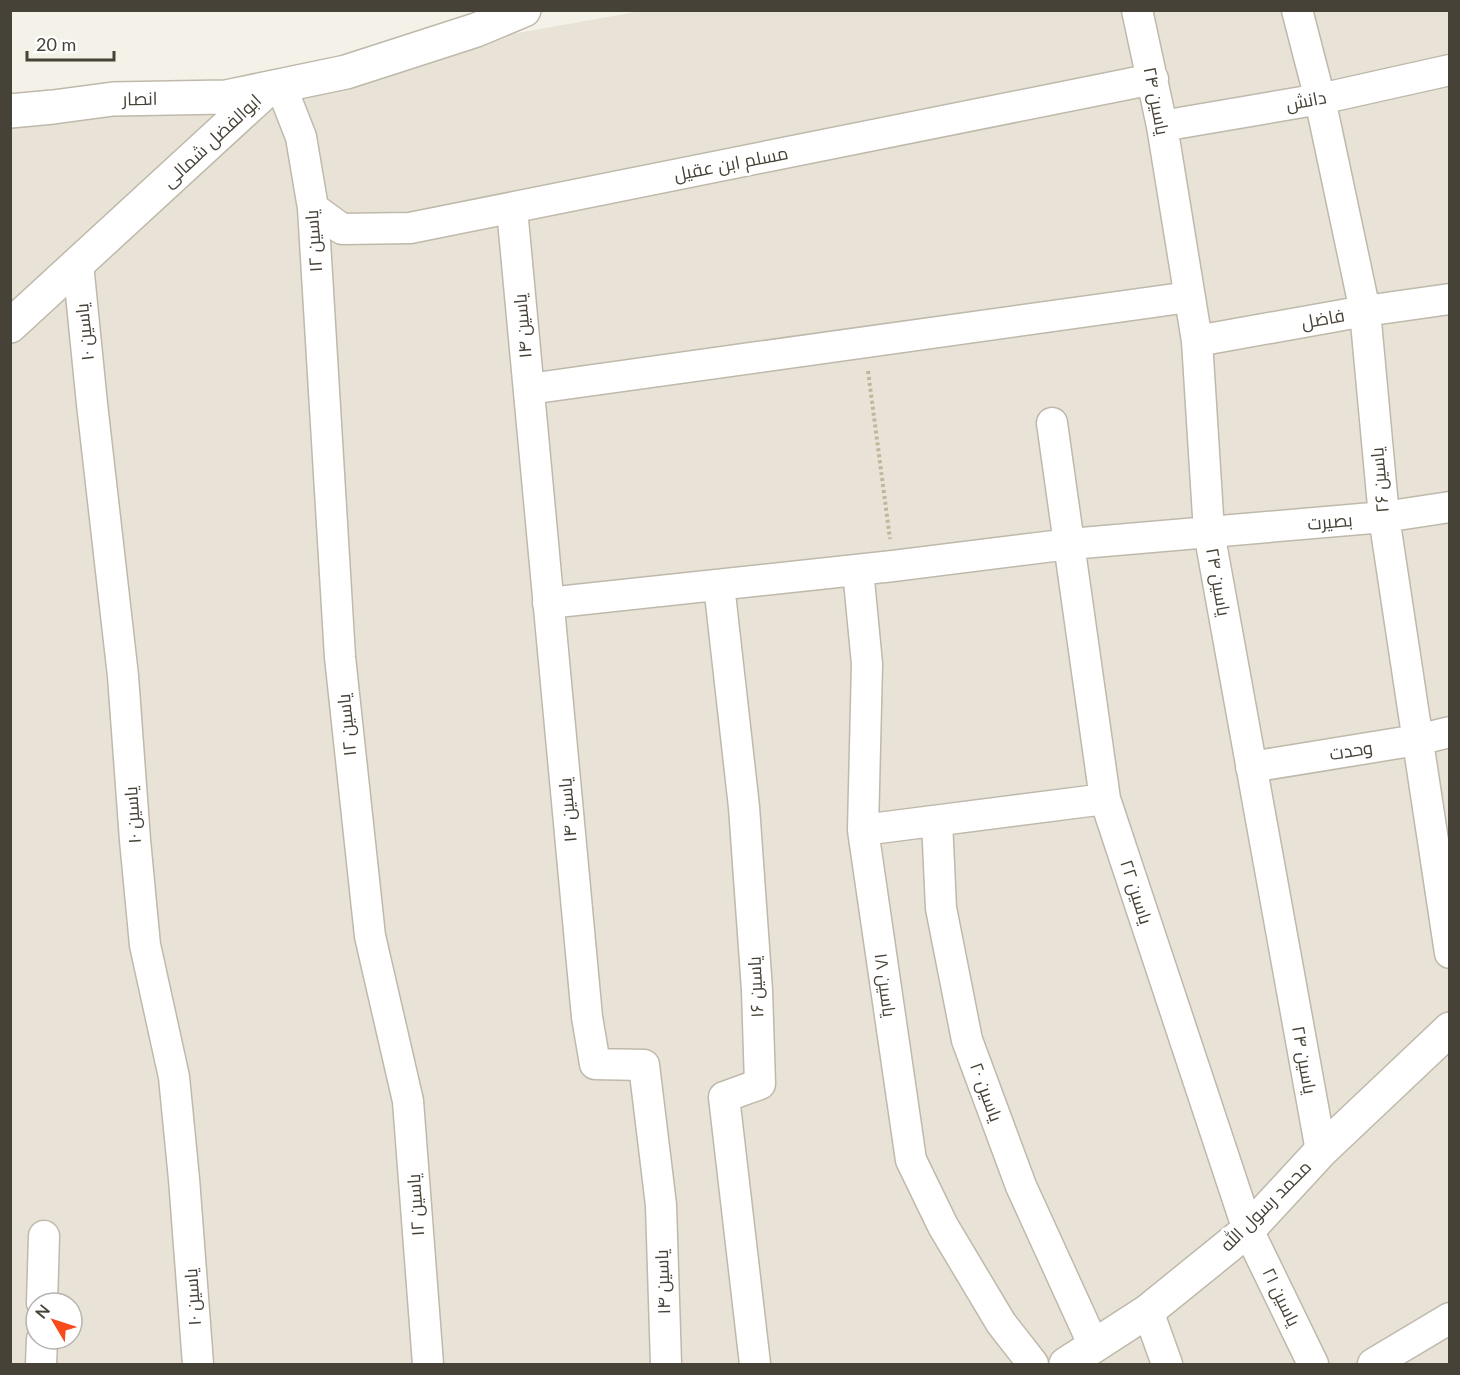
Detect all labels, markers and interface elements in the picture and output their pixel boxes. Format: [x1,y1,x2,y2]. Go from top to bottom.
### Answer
scale bar [27,24,114,62]
text: 20 m [36,33,76,55]
street label: یاسین ۲۴ [1139,65,1174,137]
street label: دانش [1284,85,1328,116]
street label: انصار [121,87,158,110]
street label: ابوالفضل شمالی [157,89,266,192]
street label: مسلم ابن عقیل [672,141,790,187]
street label: یاسین ۱۲ [300,209,327,273]
street label: یاسین ۱۴ [508,292,537,359]
street label: یاسین ۱۰ [70,302,99,362]
street label: فاضل [1299,303,1346,334]
street label: یاسین ۲۶ [1365,446,1394,514]
street label: بصیرت [1307,508,1353,535]
street label: یاسین ۲۴ [1201,546,1236,618]
street label: یاسین ۱۲ [332,693,361,757]
street label: وحدت [1328,736,1374,765]
street label: یاسین ۱۴ [553,776,582,843]
street label: یاسین ۱۰ [119,785,146,845]
street label: یاسین ۲۲ [1115,857,1158,927]
street label: یاسین ۱۸ [870,952,901,1019]
street label: یاسین ۱۶ [742,955,769,1018]
street label: یاسین ۲۴ [1287,1024,1322,1096]
street label: یاسین ۲۰ [965,1059,1008,1125]
street label: محمد رسول الله [1215,1155,1316,1256]
street label: یاسین ۱۲ [402,1173,429,1237]
street label: یاسین ۱۴ [650,1249,675,1315]
street label: یاسین ۲۱ [1257,1264,1306,1330]
street label: یاسین ۱۰ [179,1267,206,1327]
north arrow [24,1291,84,1351]
text: N [31,1300,53,1322]

